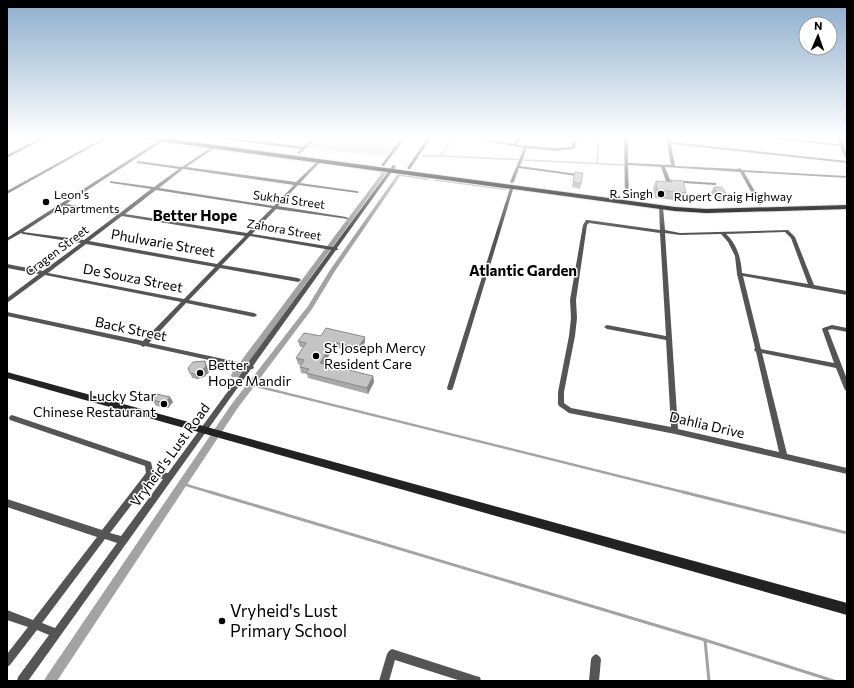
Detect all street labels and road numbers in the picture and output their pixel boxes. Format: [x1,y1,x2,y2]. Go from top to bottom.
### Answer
street label: Sukhai Street [252,187,326,211]
street label: Rupert Craig Highway [674,189,792,203]
street label: Zahora Street [246,216,323,242]
street label: Cragen Street [22,222,91,278]
street label: Phulwarie Street [110,225,217,260]
street label: De Souza Street [82,259,185,296]
street label: Back Street [94,313,169,344]
street label: Vryheid's Lust Road [126,400,213,510]
street label: Dahlia Drive [668,408,746,441]

